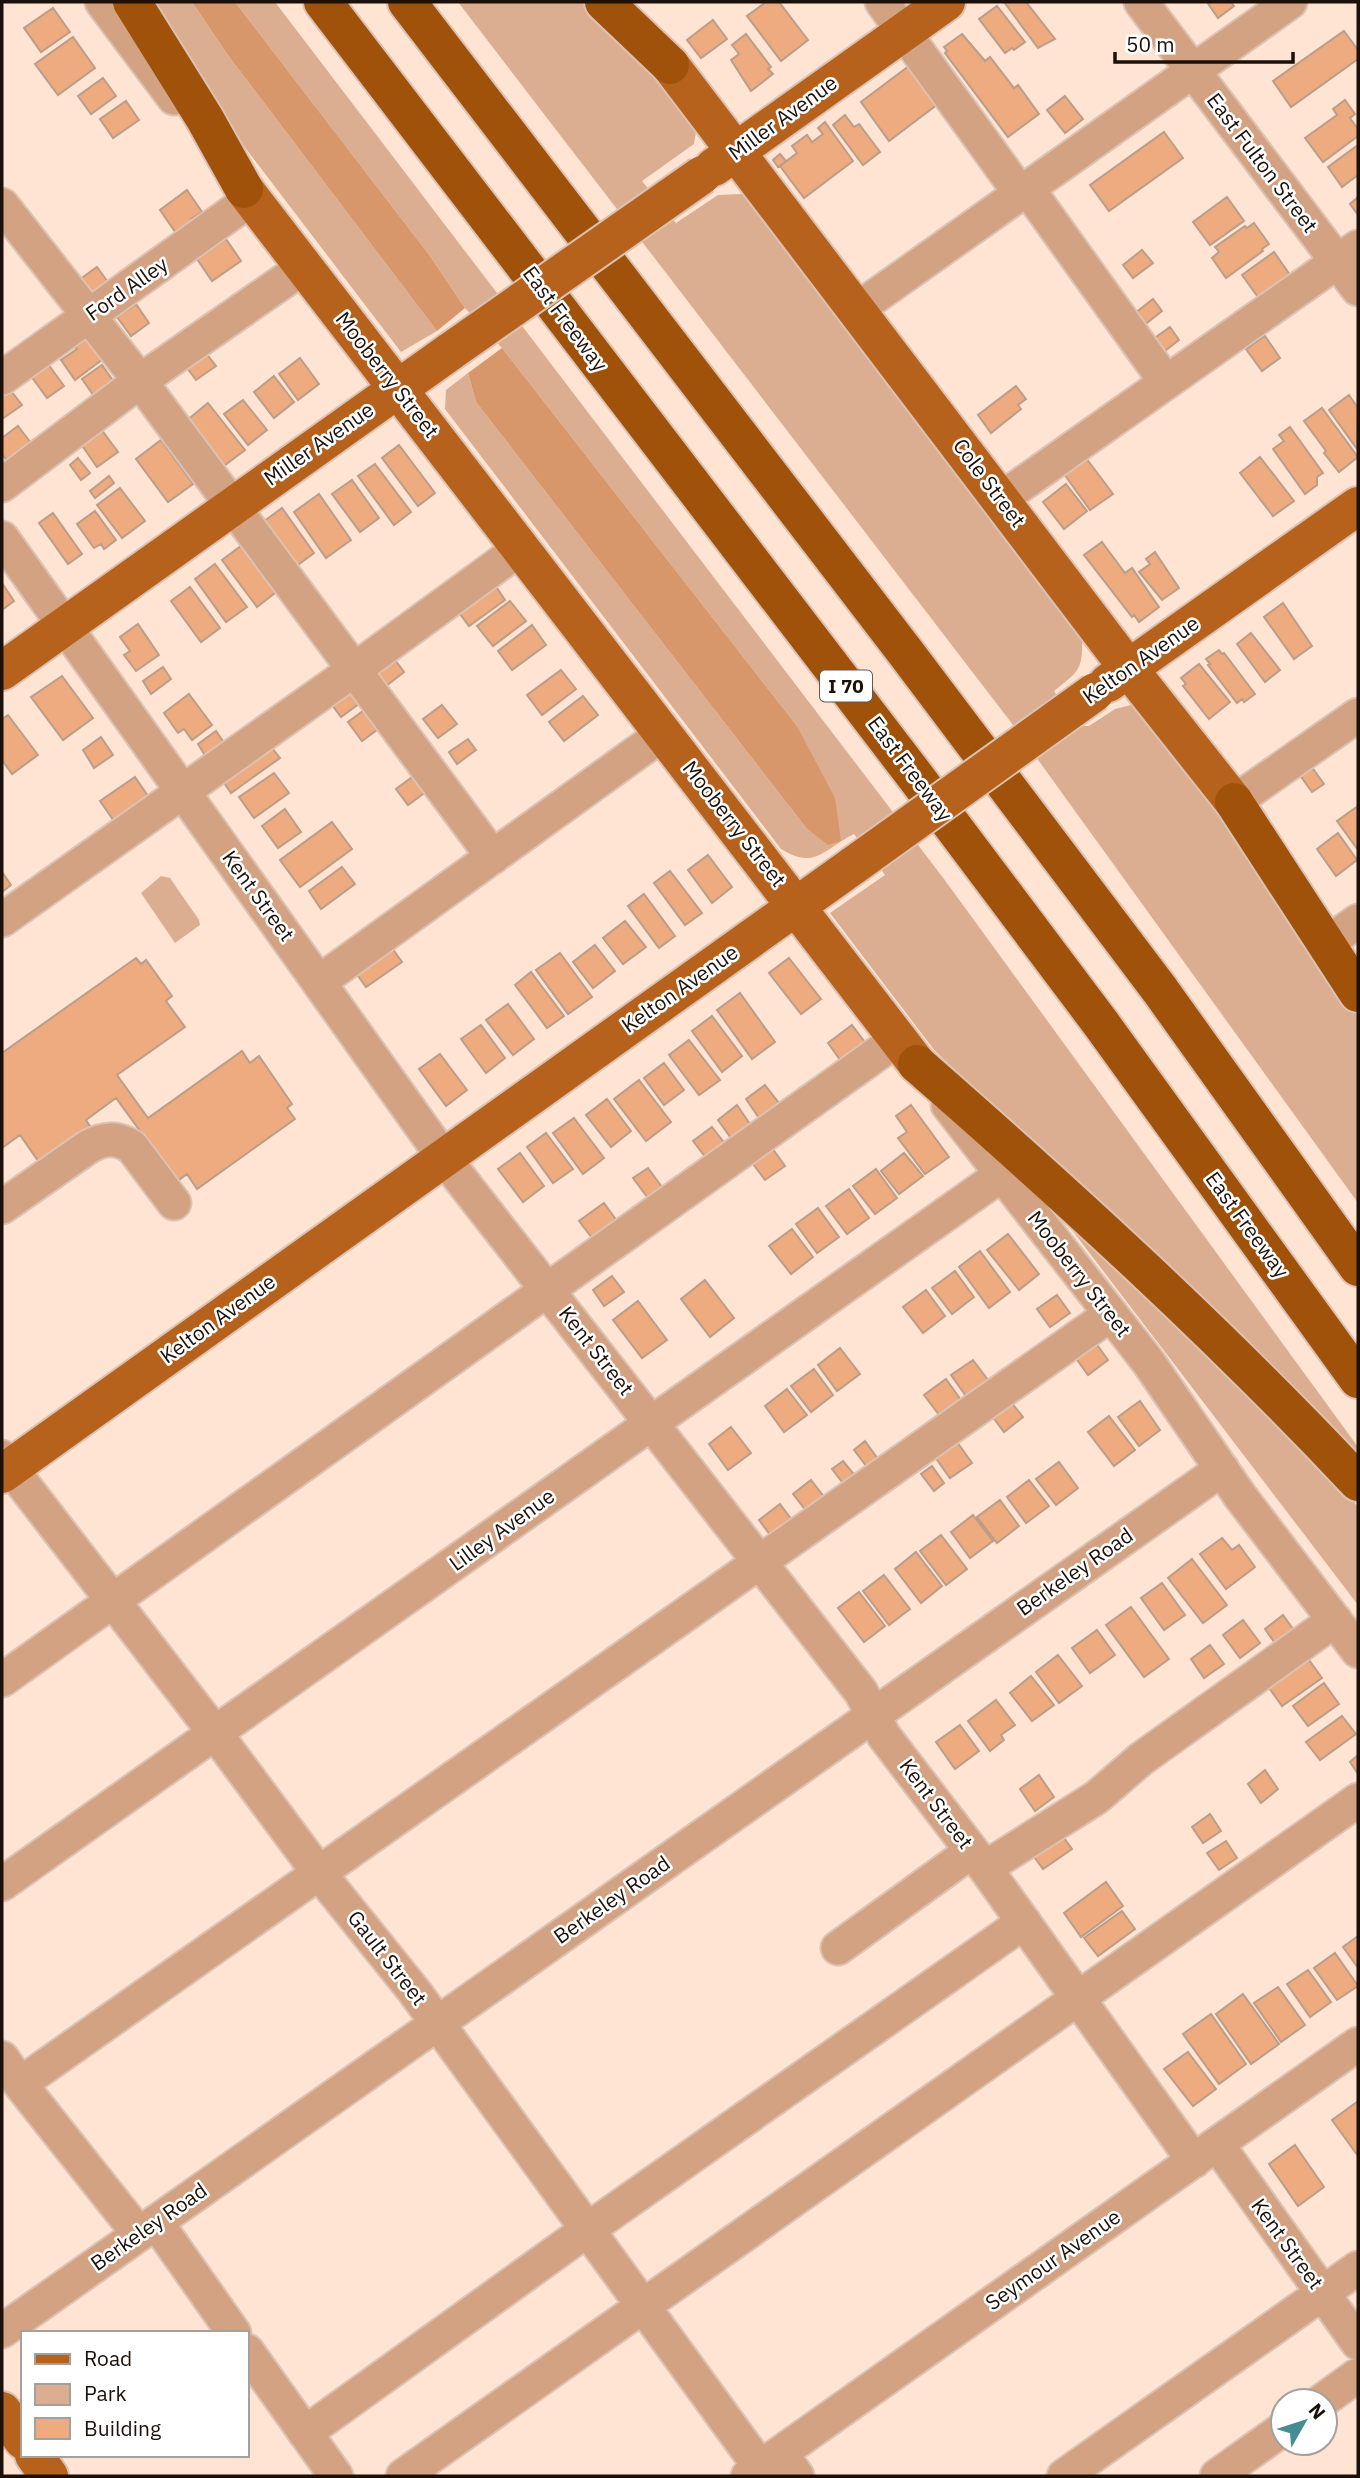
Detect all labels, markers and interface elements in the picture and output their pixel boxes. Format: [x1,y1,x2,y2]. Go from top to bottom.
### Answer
scale bar [1115,21,1294,65]
text: 50 m [1126,30,1175,58]
street label: Miller Avenue [722,68,842,166]
street label: East Fulton Street [1201,87,1325,238]
street label: Ford Alley [80,249,174,327]
street label: East Freeway [517,260,615,377]
street label: Mooberry Street [330,306,446,443]
street label: Miller Avenue [258,395,379,491]
street label: Cole Street [947,432,1032,533]
street label: Kelton Avenue [1077,609,1204,710]
road number: I 70 [820,670,872,702]
street label: East Freeway [862,710,960,827]
street label: Mooberry Street [677,755,793,892]
street label: Kent Street [216,844,301,947]
street label: Kelton Avenue [616,938,743,1039]
street label: East Freeway [1200,1166,1296,1284]
street label: Mooberry Street [1022,1205,1138,1342]
street label: Kelton Avenue [154,1267,281,1369]
street label: Kent Street [553,1300,641,1401]
street label: Lilley Avenue [443,1481,560,1577]
street label: Berkeley Road [1011,1521,1138,1622]
street label: Kent Street [894,1753,980,1854]
street label: Berkeley Road [548,1849,675,1950]
street label: Gault Street [342,1904,434,2011]
street label: Berkeley Road [85,2176,212,2277]
street label: Kent Street [1245,2192,1330,2295]
street label: Seymour Avenue [979,2202,1126,2316]
legend [21,2331,248,2457]
text: Road [84,2344,132,2372]
text: Park [84,2379,127,2407]
north arrow [1269,2387,1339,2457]
text: N [1304,2398,1331,2424]
text: Building [84,2414,161,2442]

